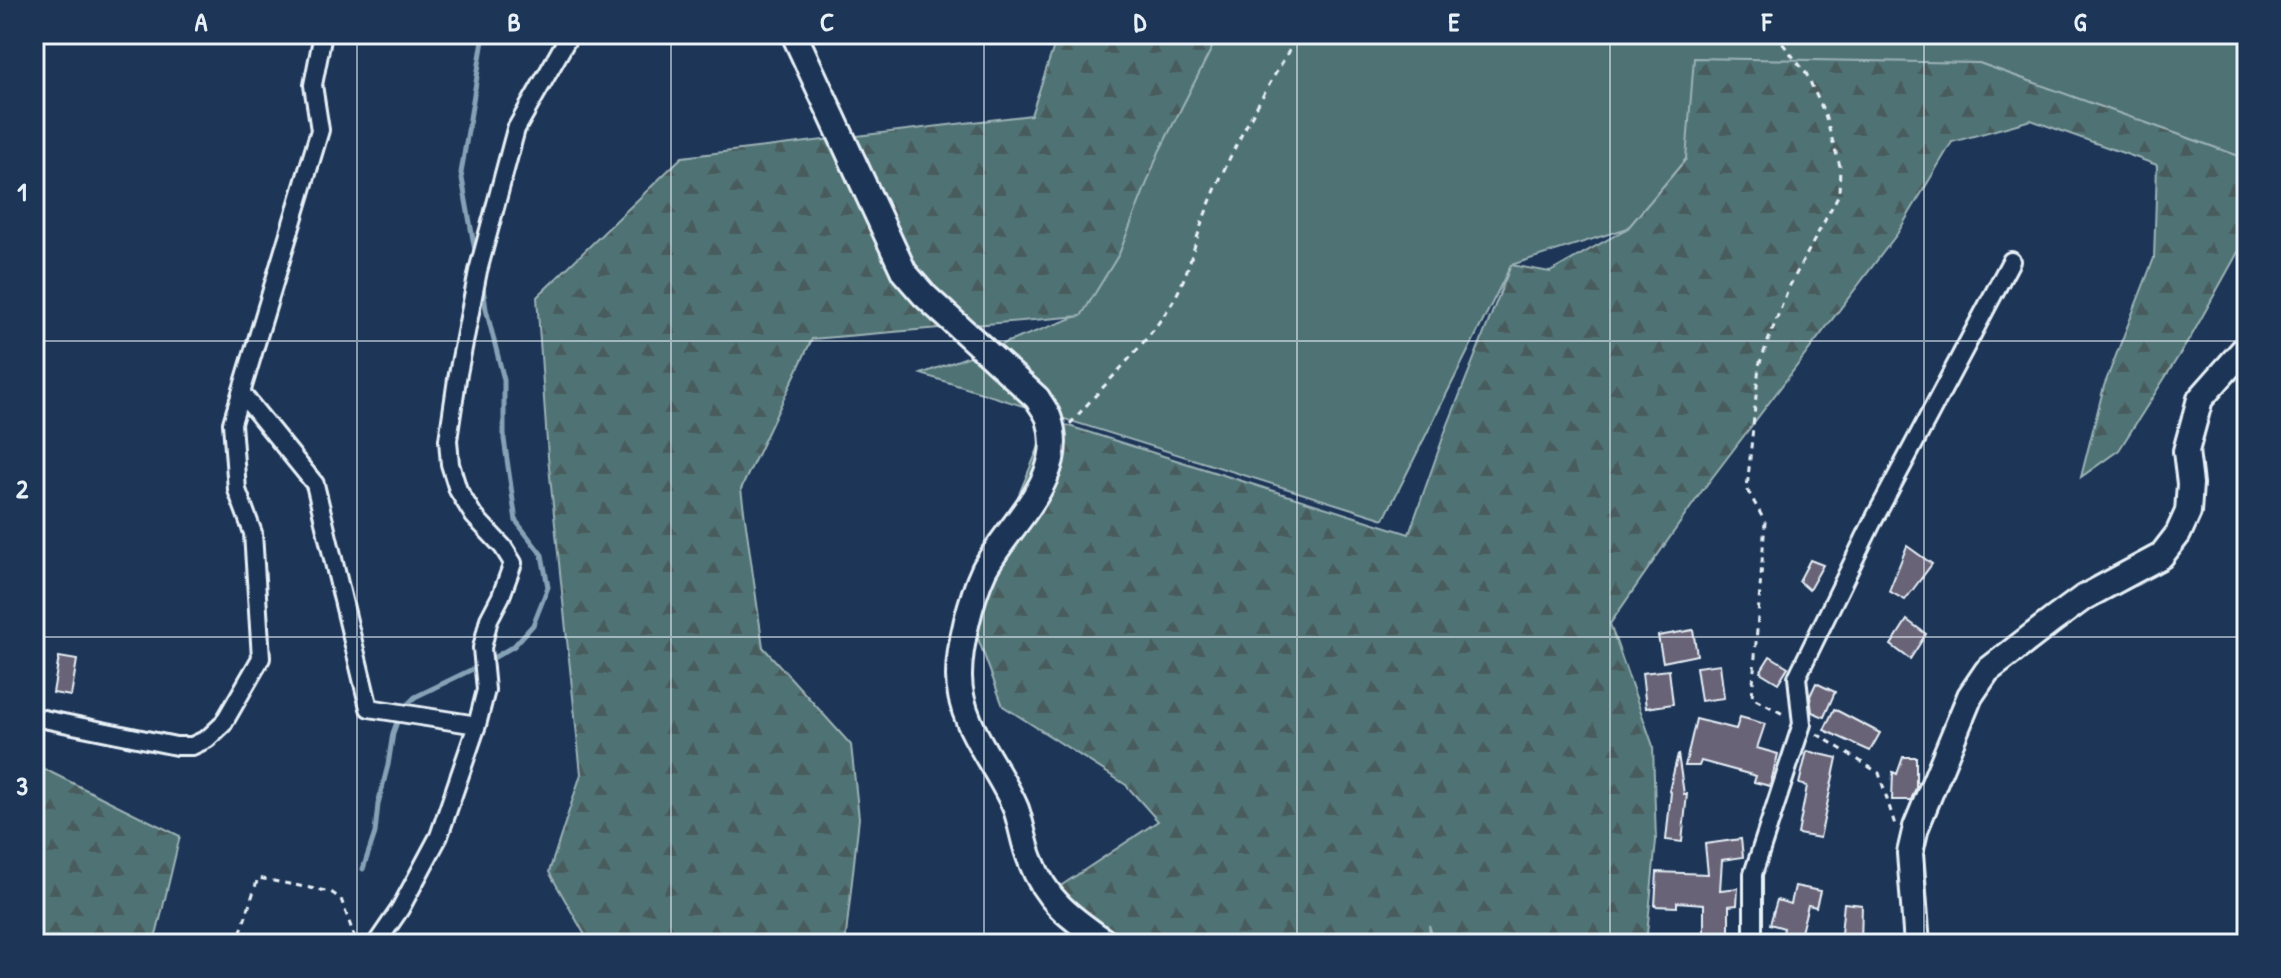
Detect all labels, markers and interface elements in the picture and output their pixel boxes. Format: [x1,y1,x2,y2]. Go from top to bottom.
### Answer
text: A [195,4,208,39]
text: B [507,4,521,39]
text: C [820,4,834,39]
text: D [1134,4,1147,39]
text: E [1448,4,1460,39]
text: F [1761,4,1773,39]
text: G [2074,4,2087,39]
text: 1 [17,174,27,209]
text: 2 [16,471,29,506]
text: 3 [16,768,28,803]

